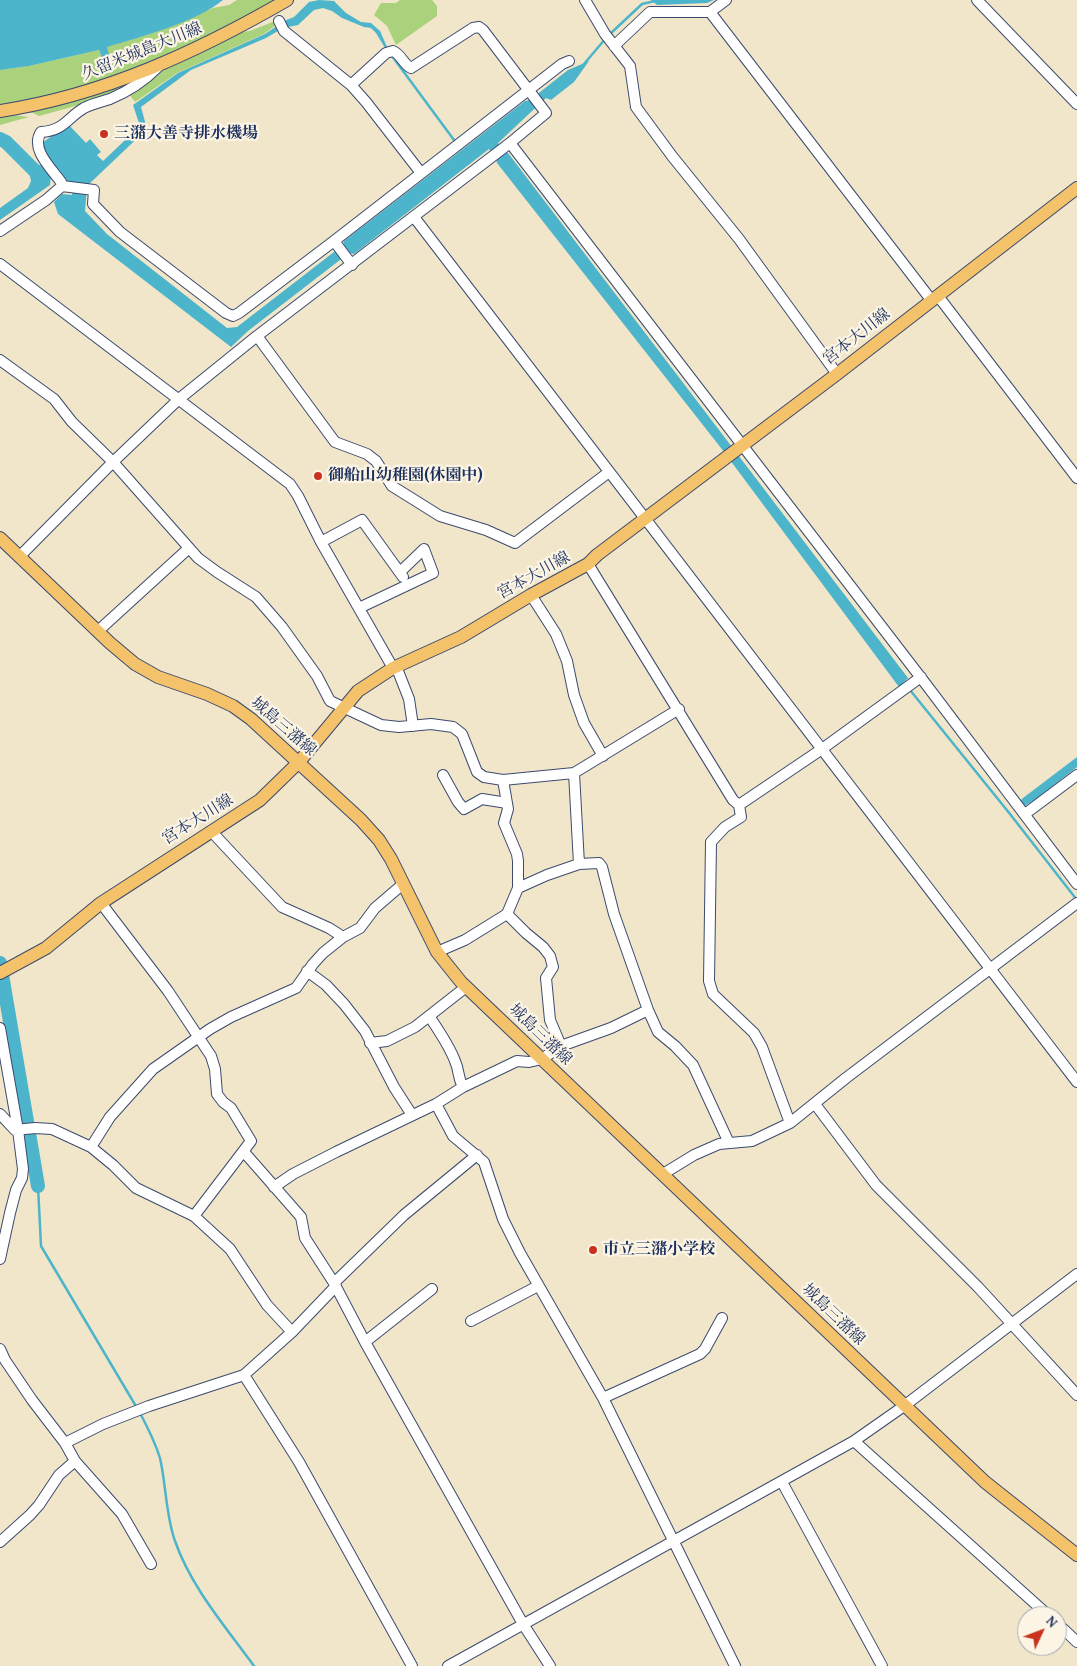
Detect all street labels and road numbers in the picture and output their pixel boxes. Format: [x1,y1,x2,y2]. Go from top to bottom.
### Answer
street label: 久留米城島大川線 [79,19,205,85]
street label: 宮本大川線 [820,305,894,369]
street label: 宮本大川線 [494,548,574,604]
street label: 城島三潴線 [247,694,319,760]
street label: 宮本大川線 [159,791,237,849]
street label: 城島三潴線 [505,1000,575,1070]
street label: 城島三潴線 [798,1280,868,1350]

